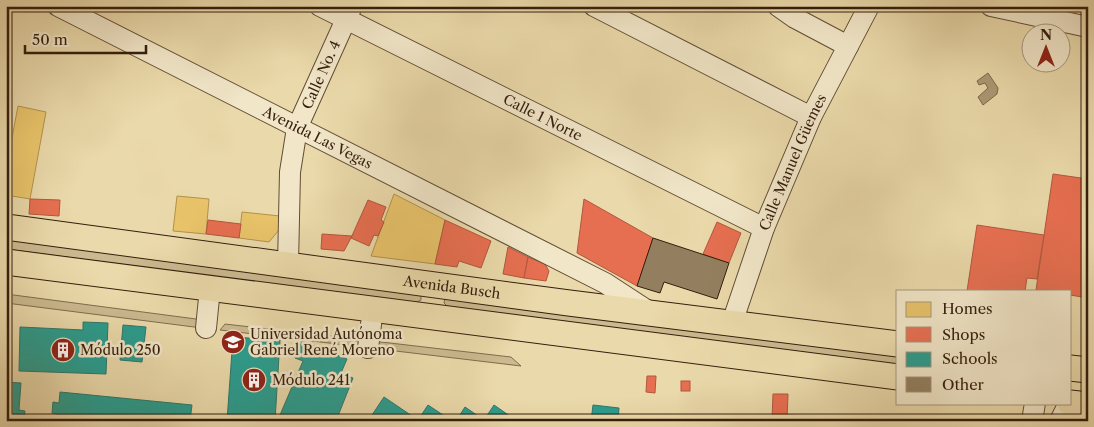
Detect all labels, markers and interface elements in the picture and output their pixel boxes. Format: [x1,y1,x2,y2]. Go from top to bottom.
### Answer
scale bar [25,22,146,54]
north arrow [1022,22,1072,72]
text: N [1040,26,1052,44]
text: 50 m [32,30,68,49]
street label: Calle No. 4 [298,38,344,112]
street label: Calle 1 Norte [500,90,585,145]
street label: Calle Manuel Güemes [755,91,830,233]
street label: Avenida Las Vegas [259,102,375,173]
street label: Avenida Busch [401,272,502,303]
legend [896,290,1072,404]
text: Homes [942,299,993,318]
place label: Universidad Autónoma Gabriel René Moreno [250,325,403,359]
text: Shops [942,325,985,344]
school or university icon: Universidad Autónoma Gabriel René Moreno [220,329,246,355]
building icon: Módulo 250 [50,337,76,363]
place label: Módulo 250 [80,341,161,359]
text: Schools [942,349,998,368]
building icon: Módulo 241 [241,367,267,393]
place label: Módulo 241 [272,371,350,389]
text: Other [942,375,985,394]

